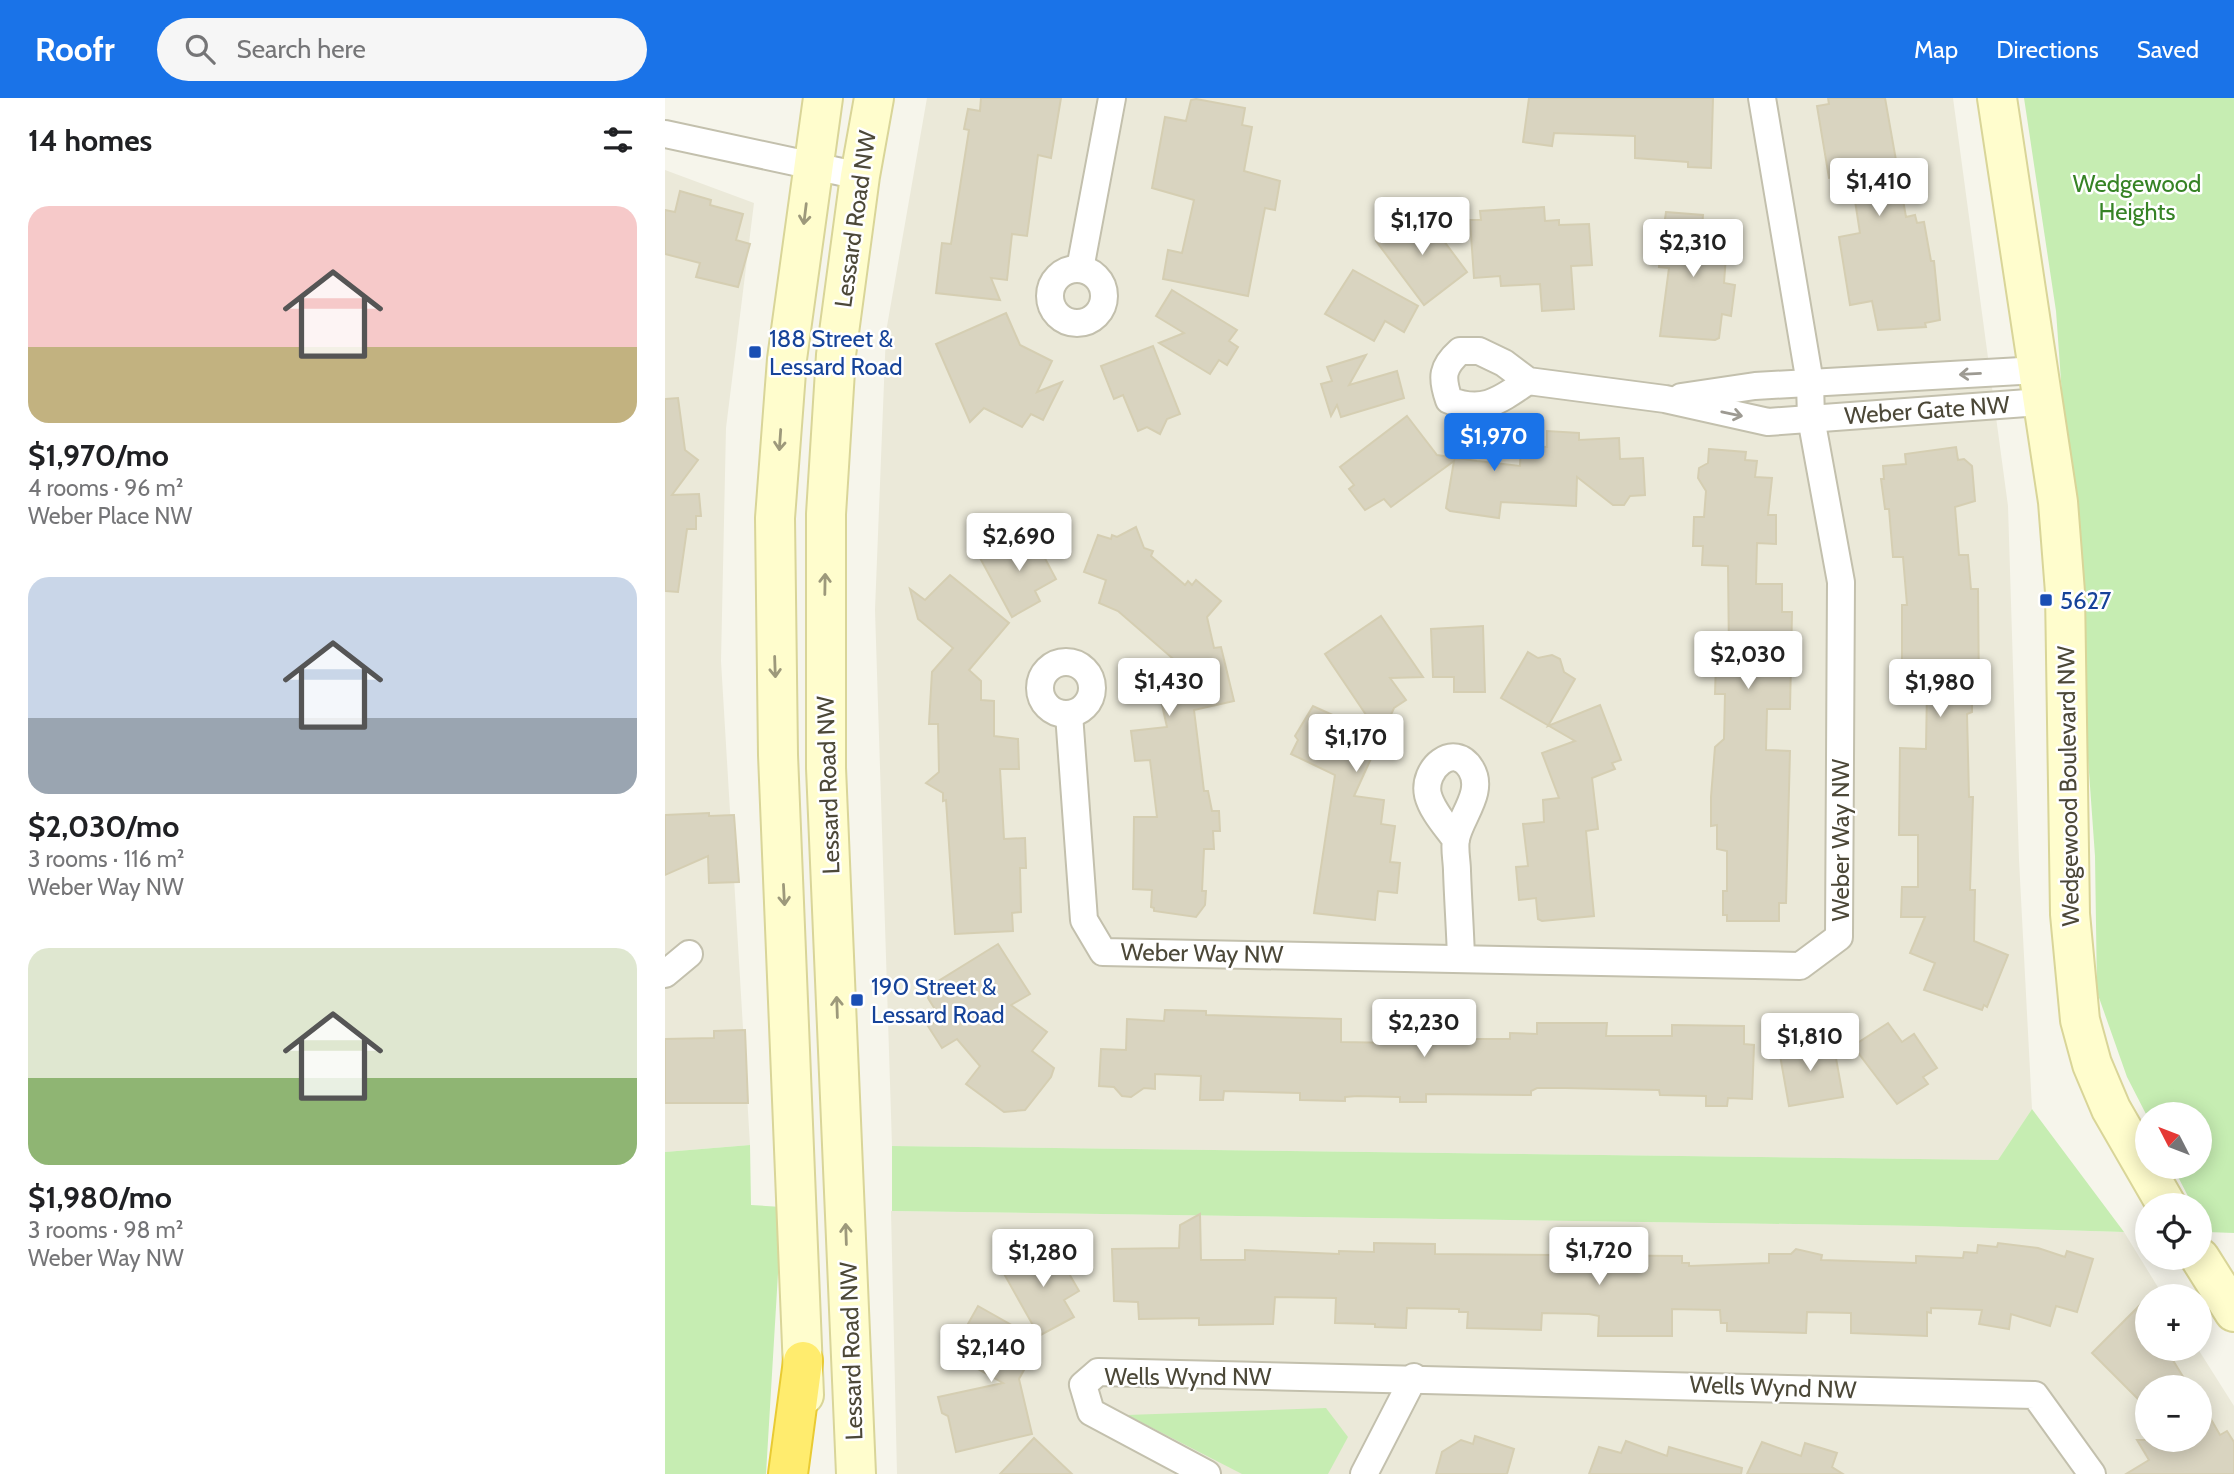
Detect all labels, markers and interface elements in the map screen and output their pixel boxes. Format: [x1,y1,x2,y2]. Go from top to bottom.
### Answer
search box [157,18,647,81]
text: Roofr [35,29,115,69]
icon: search [181,30,219,68]
text: Search here [237,33,366,65]
text: Map [1914,35,1958,64]
text: Directions [1996,35,2099,64]
text: Saved [2137,35,2199,64]
icon: filters [599,121,637,159]
text: 14 homes [28,122,152,159]
street label: Lessard Road NW [828,128,882,309]
pin: $1,410 [1822,158,1936,218]
text: $1,410 [1846,167,1912,195]
park label: Wedgewood Heights [2073,169,2201,226]
pin: $1,170 [1365,198,1479,257]
one-way arrow [799,202,812,225]
text: $1,170 [1391,206,1454,234]
pin: $2,310 [1636,220,1750,279]
text: $2,310 [1659,228,1727,256]
icon: home [270,251,396,377]
place label: 188 Street & Lessard Road [769,324,903,381]
marker: 188 Street & Lessard Road [747,344,763,360]
one-way arrow [1959,368,1981,381]
street label: Weber Gate NW [1844,390,2011,430]
one-way arrow [1720,408,1743,422]
pin: $1,970 [1437,414,1551,473]
text: $1,970 [1460,422,1528,450]
one-way arrow [773,428,786,451]
text: $1,970/mo [28,437,169,474]
text: 4 rooms · 96 m² [28,474,183,502]
text: Weber Place NW [28,502,192,530]
pin: $2,690 [962,514,1076,573]
text: $2,690 [983,522,1055,550]
one-way arrow [818,573,832,596]
place label: 5627 [2060,586,2111,615]
marker: 5627 [2038,592,2054,608]
icon: home [270,622,396,748]
pin: $2,030 [1691,632,1805,691]
text: $2,030 [1710,640,1786,668]
street label: Wedgewood Boulevard NW [2051,645,2085,927]
one-way arrow [769,656,782,679]
pin: $1,430 [1112,658,1226,718]
pin: $1,980 [1883,660,1997,719]
text: $1,430 [1134,667,1204,695]
text: $1,980 [1905,668,1975,696]
street label: Lessard Road NW [810,695,846,875]
pin: $1,170 [1299,714,1413,774]
text: $1,170 [1325,723,1388,751]
street label: Weber Way NW [1826,758,1855,921]
text: $2,030/mo [28,808,179,845]
text: 3 rooms · 116 m² [28,845,184,873]
text: Weber Way NW [28,873,184,901]
one-way arrow [778,883,791,905]
street label: Weber Way NW [1120,937,1284,969]
place label: 190 Street & Lessard Road [871,972,1005,1029]
marker: 190 Street & Lessard Road [849,992,865,1008]
icon: home [270,993,396,1119]
one-way arrow [830,996,843,1019]
pin: $2,230 [1367,1000,1481,1059]
text: $2,230 [1388,1008,1460,1036]
pin: $1,810 [1753,1014,1867,1073]
text: $1,810 [1777,1022,1843,1050]
north arrow [2135,1102,2212,1180]
map controls [2135,1102,2212,1452]
text: $1,980/mo [28,1179,172,1216]
button: locate [2135,1193,2212,1270]
text: 3 rooms · 98 m² [28,1216,183,1244]
one-way arrow [840,1223,853,1246]
pin: $1,720 [1542,1228,1656,1287]
pin: $1,280 [986,1230,1100,1289]
text: $1,720 [1565,1236,1633,1264]
text: $1,280 [1008,1238,1078,1266]
text: Weber Way NW [28,1244,184,1272]
street label: Lessard Road NW [833,1261,869,1441]
button: + [2135,1284,2212,1361]
pin: $2,140 [934,1324,1048,1384]
text: $2,140 [956,1333,1026,1361]
street label: Wells Wynd NW [1104,1362,1272,1391]
street label: Wells Wynd NW [1689,1370,1857,1404]
button: − [2135,1375,2212,1452]

